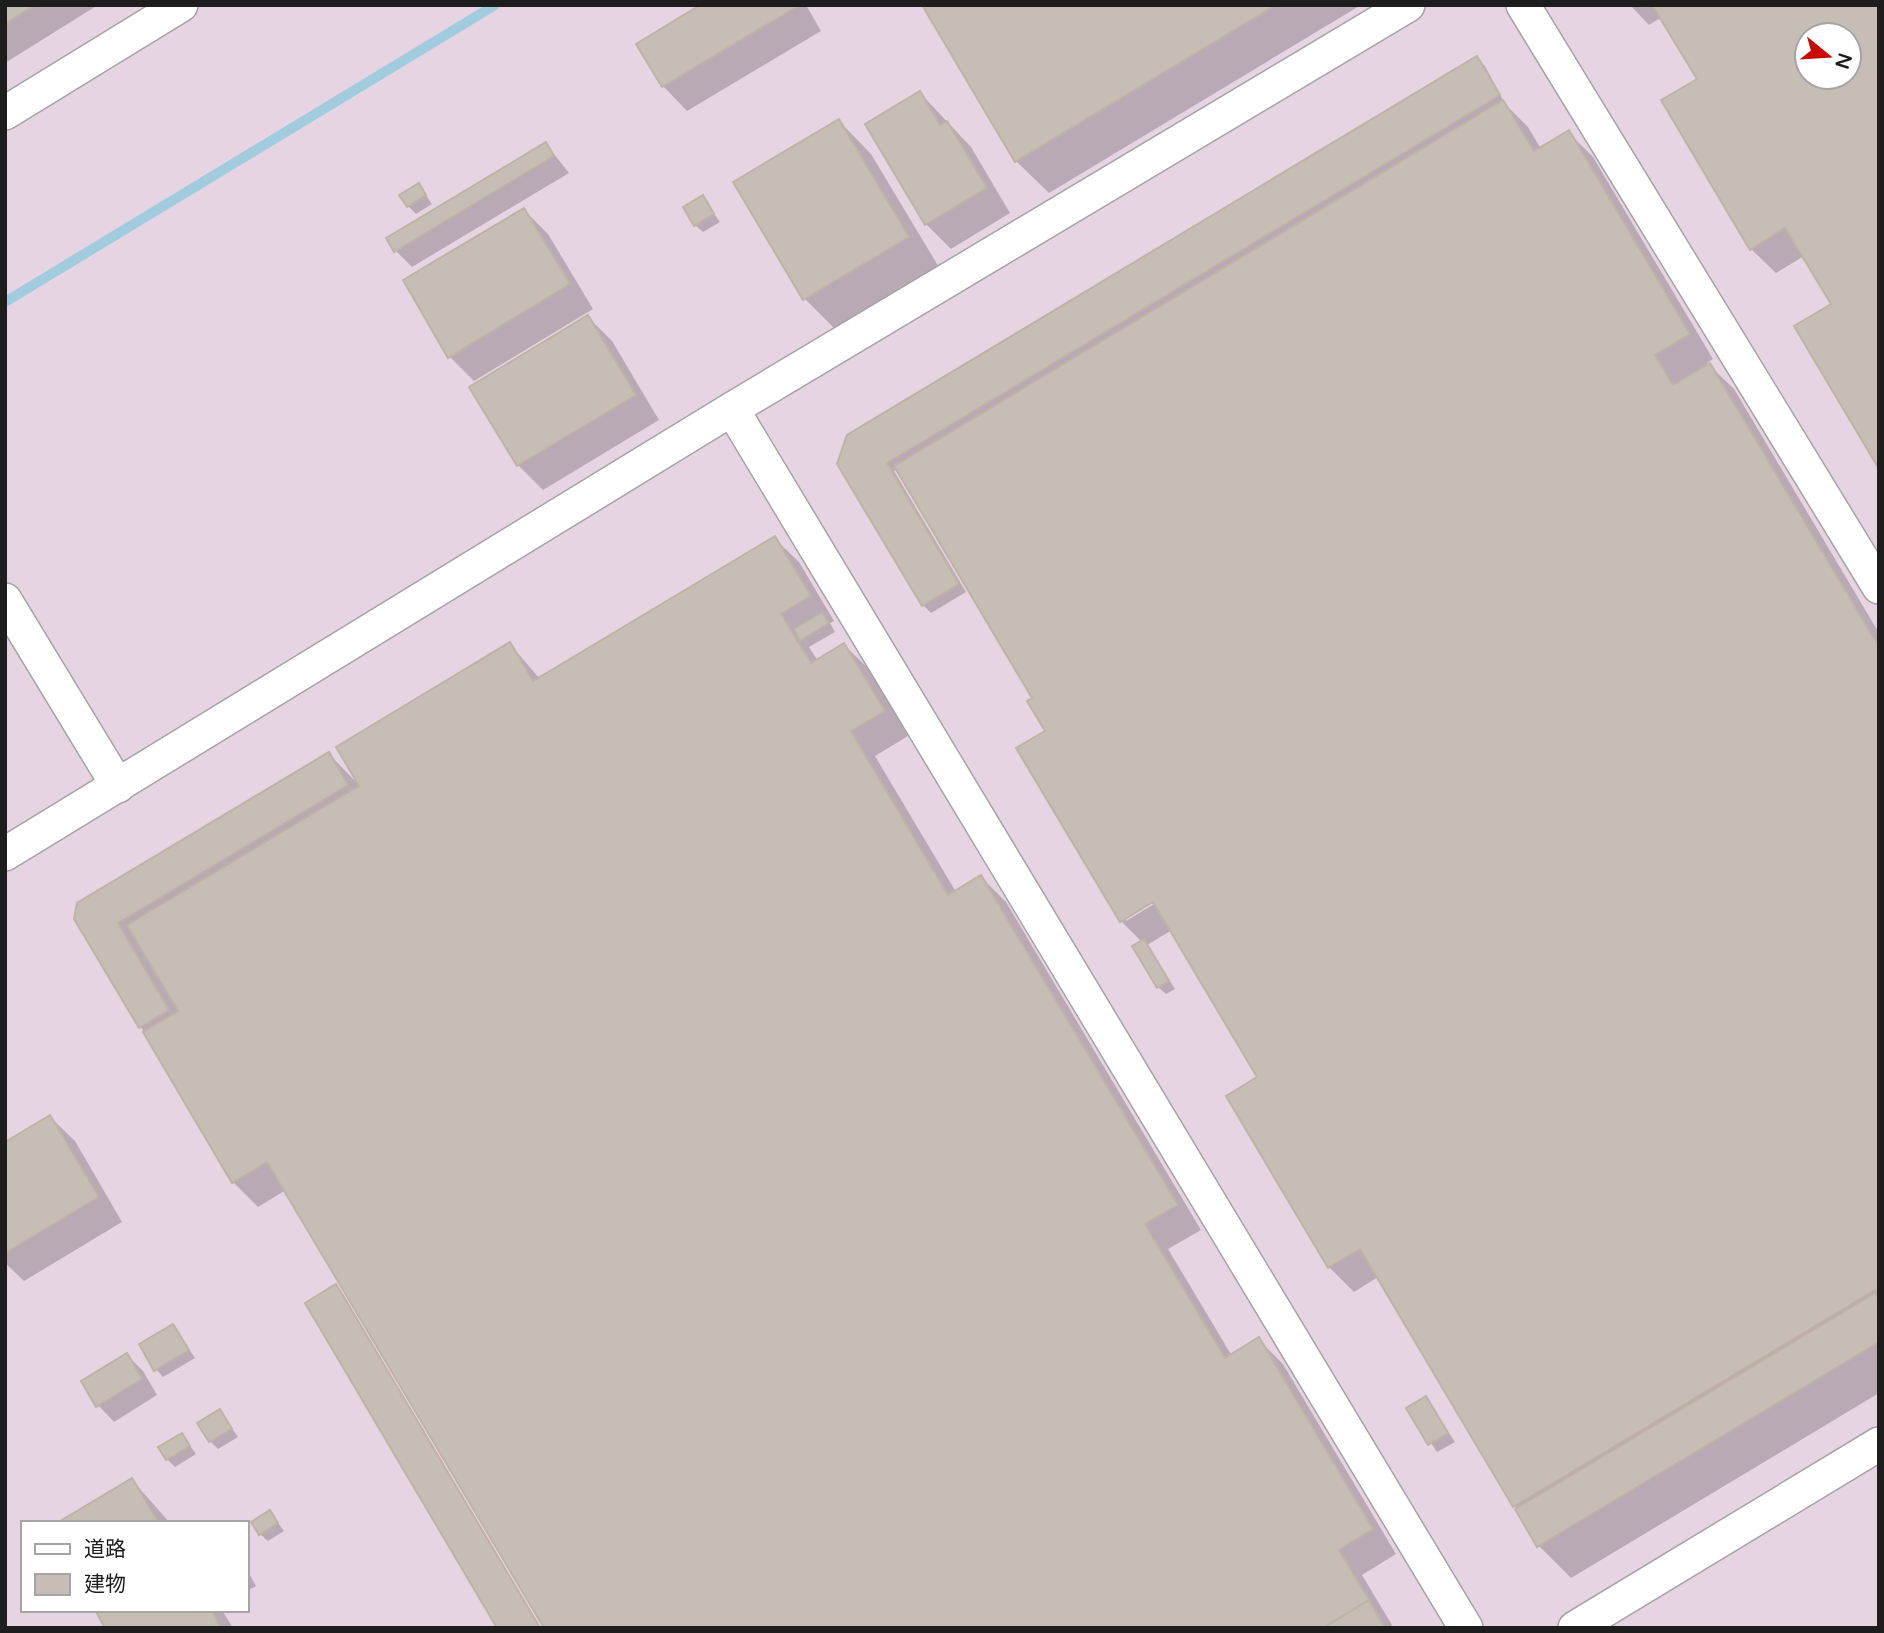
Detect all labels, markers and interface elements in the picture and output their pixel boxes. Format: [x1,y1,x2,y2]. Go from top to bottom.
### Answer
north arrow [1793,21,1863,91]
text: N [1830,50,1856,72]
legend [21,1521,248,1612]
text: 道路 [84,1537,126,1562]
text: 建物 [84,1572,126,1597]

